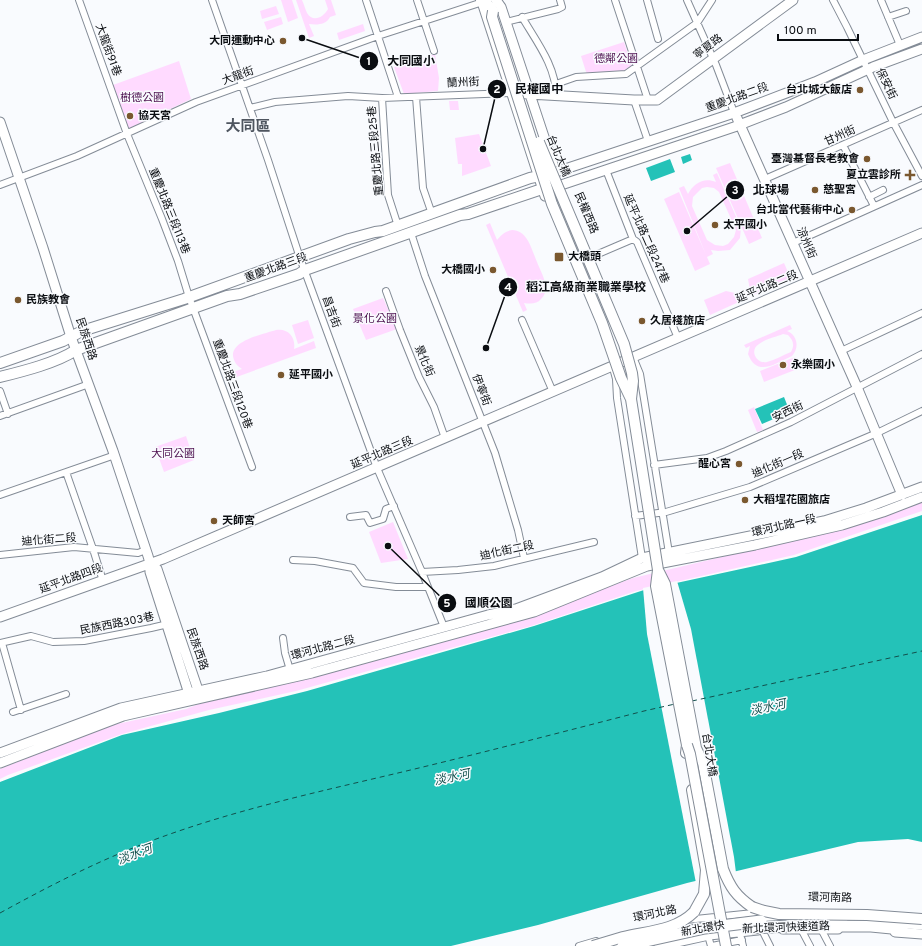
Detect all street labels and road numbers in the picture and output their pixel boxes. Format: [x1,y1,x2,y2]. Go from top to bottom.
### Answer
street label: 大龍街91巷 [92,22,124,78]
street label: 寧夏路 [691,31,725,63]
street label: 大龍街 [220,64,256,88]
street label: 保安街 [872,66,900,102]
street label: 蘭州街 [446,75,480,91]
street label: 重慶北路二段 [704,80,770,116]
street label: 重慶北路三段25巷 [365,105,387,197]
street label: 甘州街 [822,123,858,149]
street label: 台北大橋 [543,133,573,179]
street label: 重慶北路三段113巷 [145,166,193,256]
street label: 民權西路 [571,190,601,236]
street label: 延平北路二段247巷 [620,192,672,286]
street label: 涼州街 [793,225,819,261]
street label: 重慶北路三段 [243,250,309,286]
street label: 延平北路二段 [734,268,800,306]
street label: 昌吉街 [319,294,343,330]
street label: 民族西路 [73,316,99,362]
street label: 重慶北路三段120巷 [209,337,255,431]
street label: 景化街 [411,343,437,379]
street label: 伊寧街 [469,372,493,408]
street label: 安西街 [770,398,806,426]
street label: 延平北路三段 [349,434,415,472]
street label: 迪化街一段 [750,447,806,481]
street label: 環河北路一段 [750,512,818,540]
street label: 迪化街二段 [21,531,77,549]
street label: 迪化街二段 [479,538,535,564]
street label: 延平北路四段 [38,561,104,597]
street label: 民族西路303巷 [79,610,155,638]
street label: 民族西路 [183,626,211,672]
street label: 環河北路二段 [289,633,357,663]
street label: 台北大橋 [699,732,719,778]
street label: 環河南路 [808,891,852,905]
street label: 環河北路 [632,903,678,925]
street label: 新北環快 [680,918,726,940]
street label: 新北環河快速道路 [742,919,830,937]

